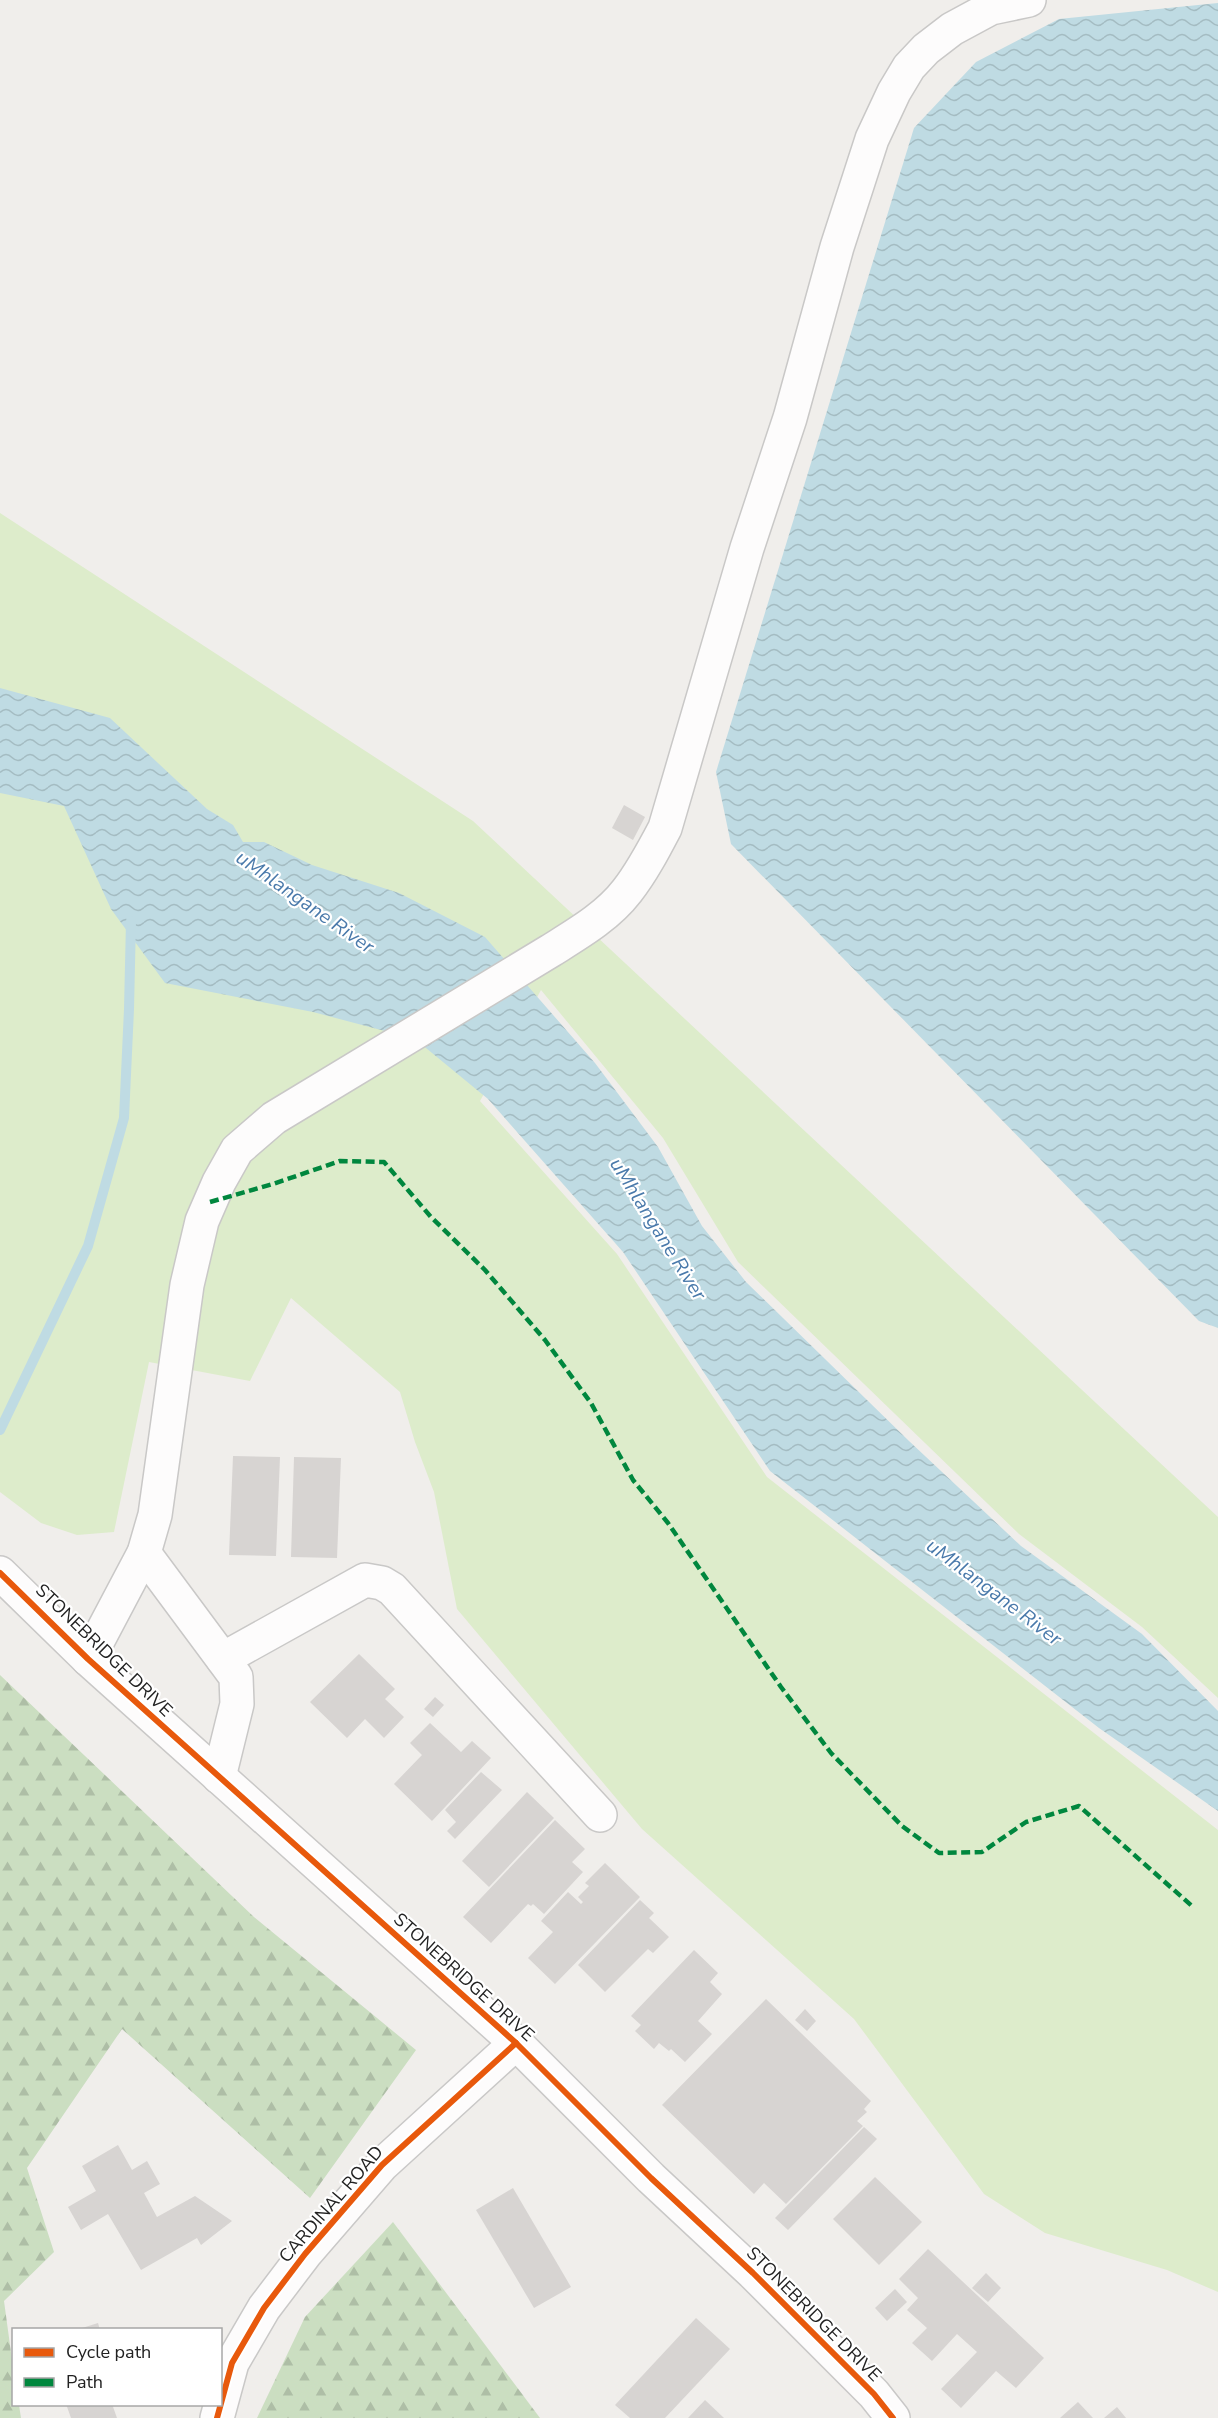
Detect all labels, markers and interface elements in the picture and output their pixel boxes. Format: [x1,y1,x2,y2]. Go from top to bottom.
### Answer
water label: uMhlangane River [230,844,380,960]
water label: uMhlangane River [603,1153,713,1306]
water label: uMhlangane River [921,1532,1068,1652]
street label: STONEBRIDGE DRIVE [30,1578,178,1722]
street label: STONEBRIDGE DRIVE [388,1907,540,2047]
street label: CARDINAL ROAD [273,2140,389,2268]
street label: STONEBRIDGE DRIVE [741,2241,887,2387]
legend [12,2328,222,2406]
text: Cycle path [66,2340,151,2364]
text: Path [66,2370,103,2394]

